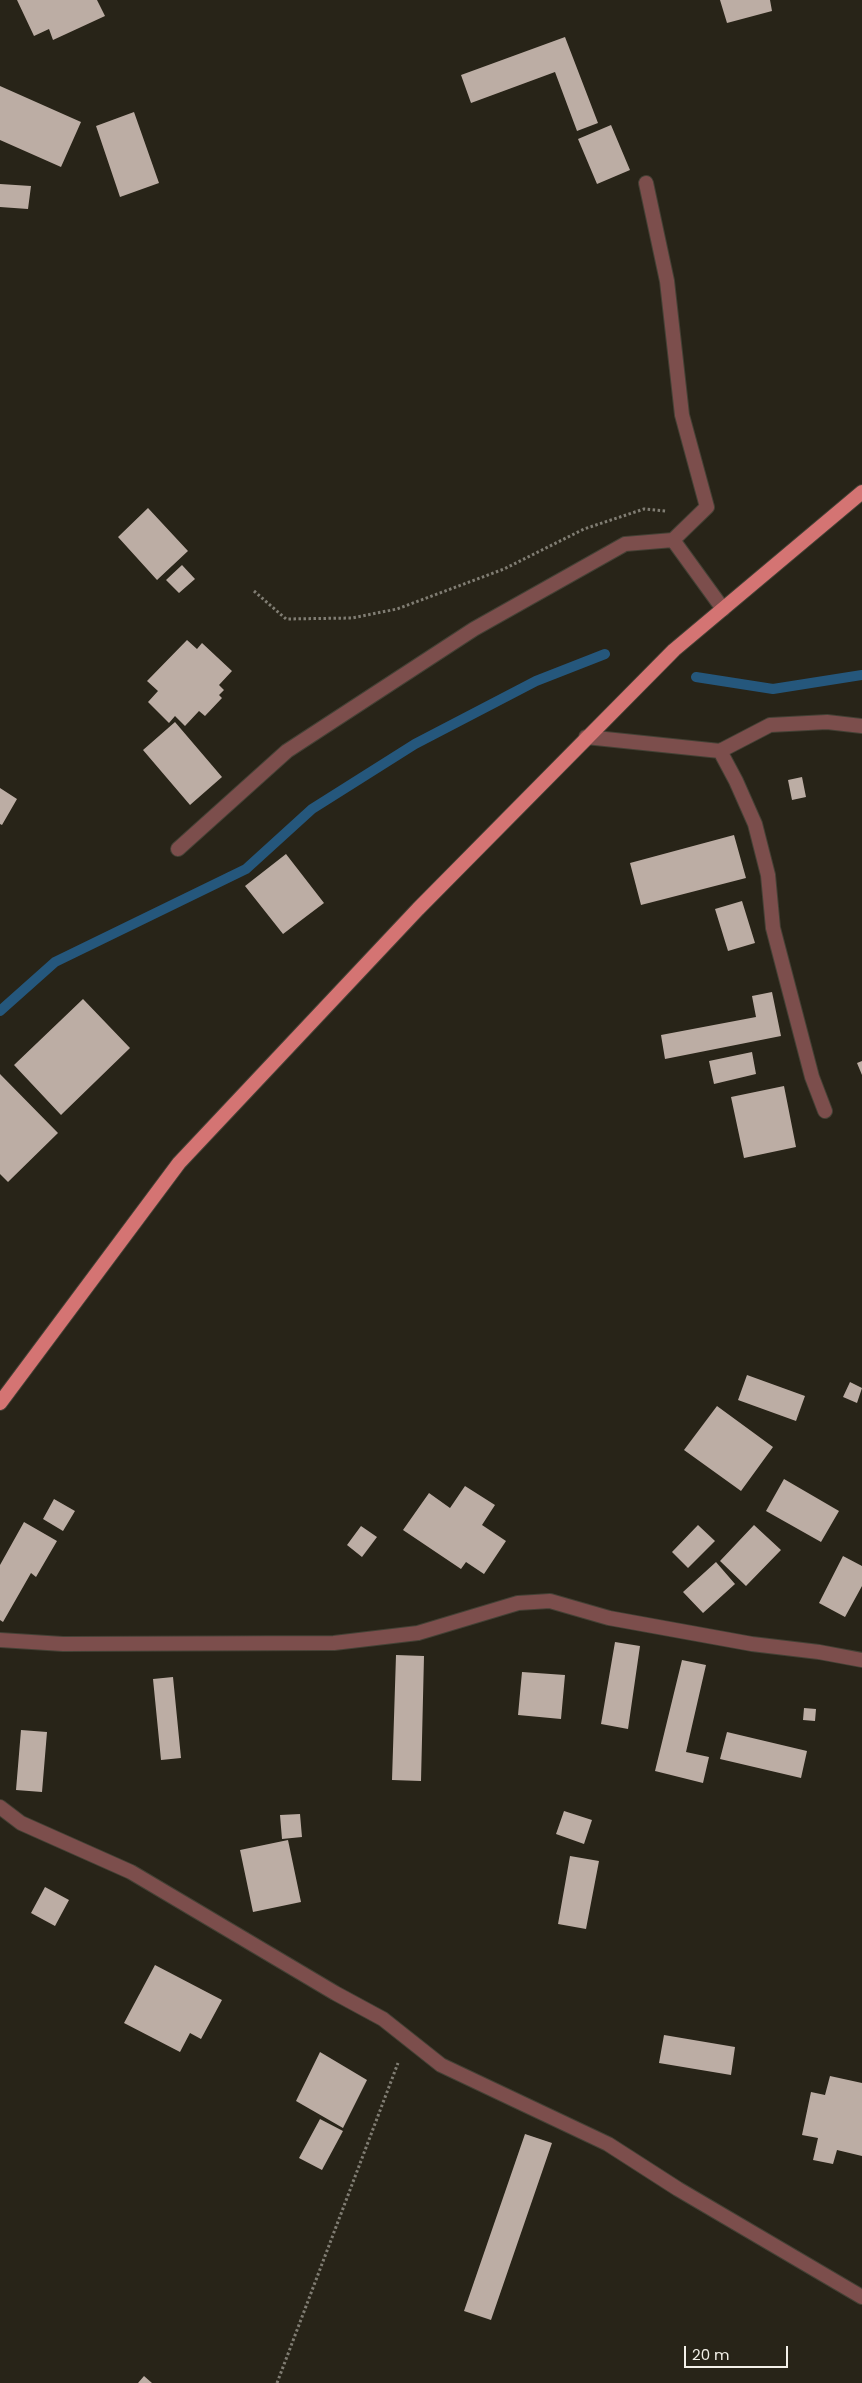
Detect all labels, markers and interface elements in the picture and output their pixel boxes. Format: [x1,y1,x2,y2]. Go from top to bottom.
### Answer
scale bar [687,2336,791,2368]
text: 20 m [692,2344,730,2365]

